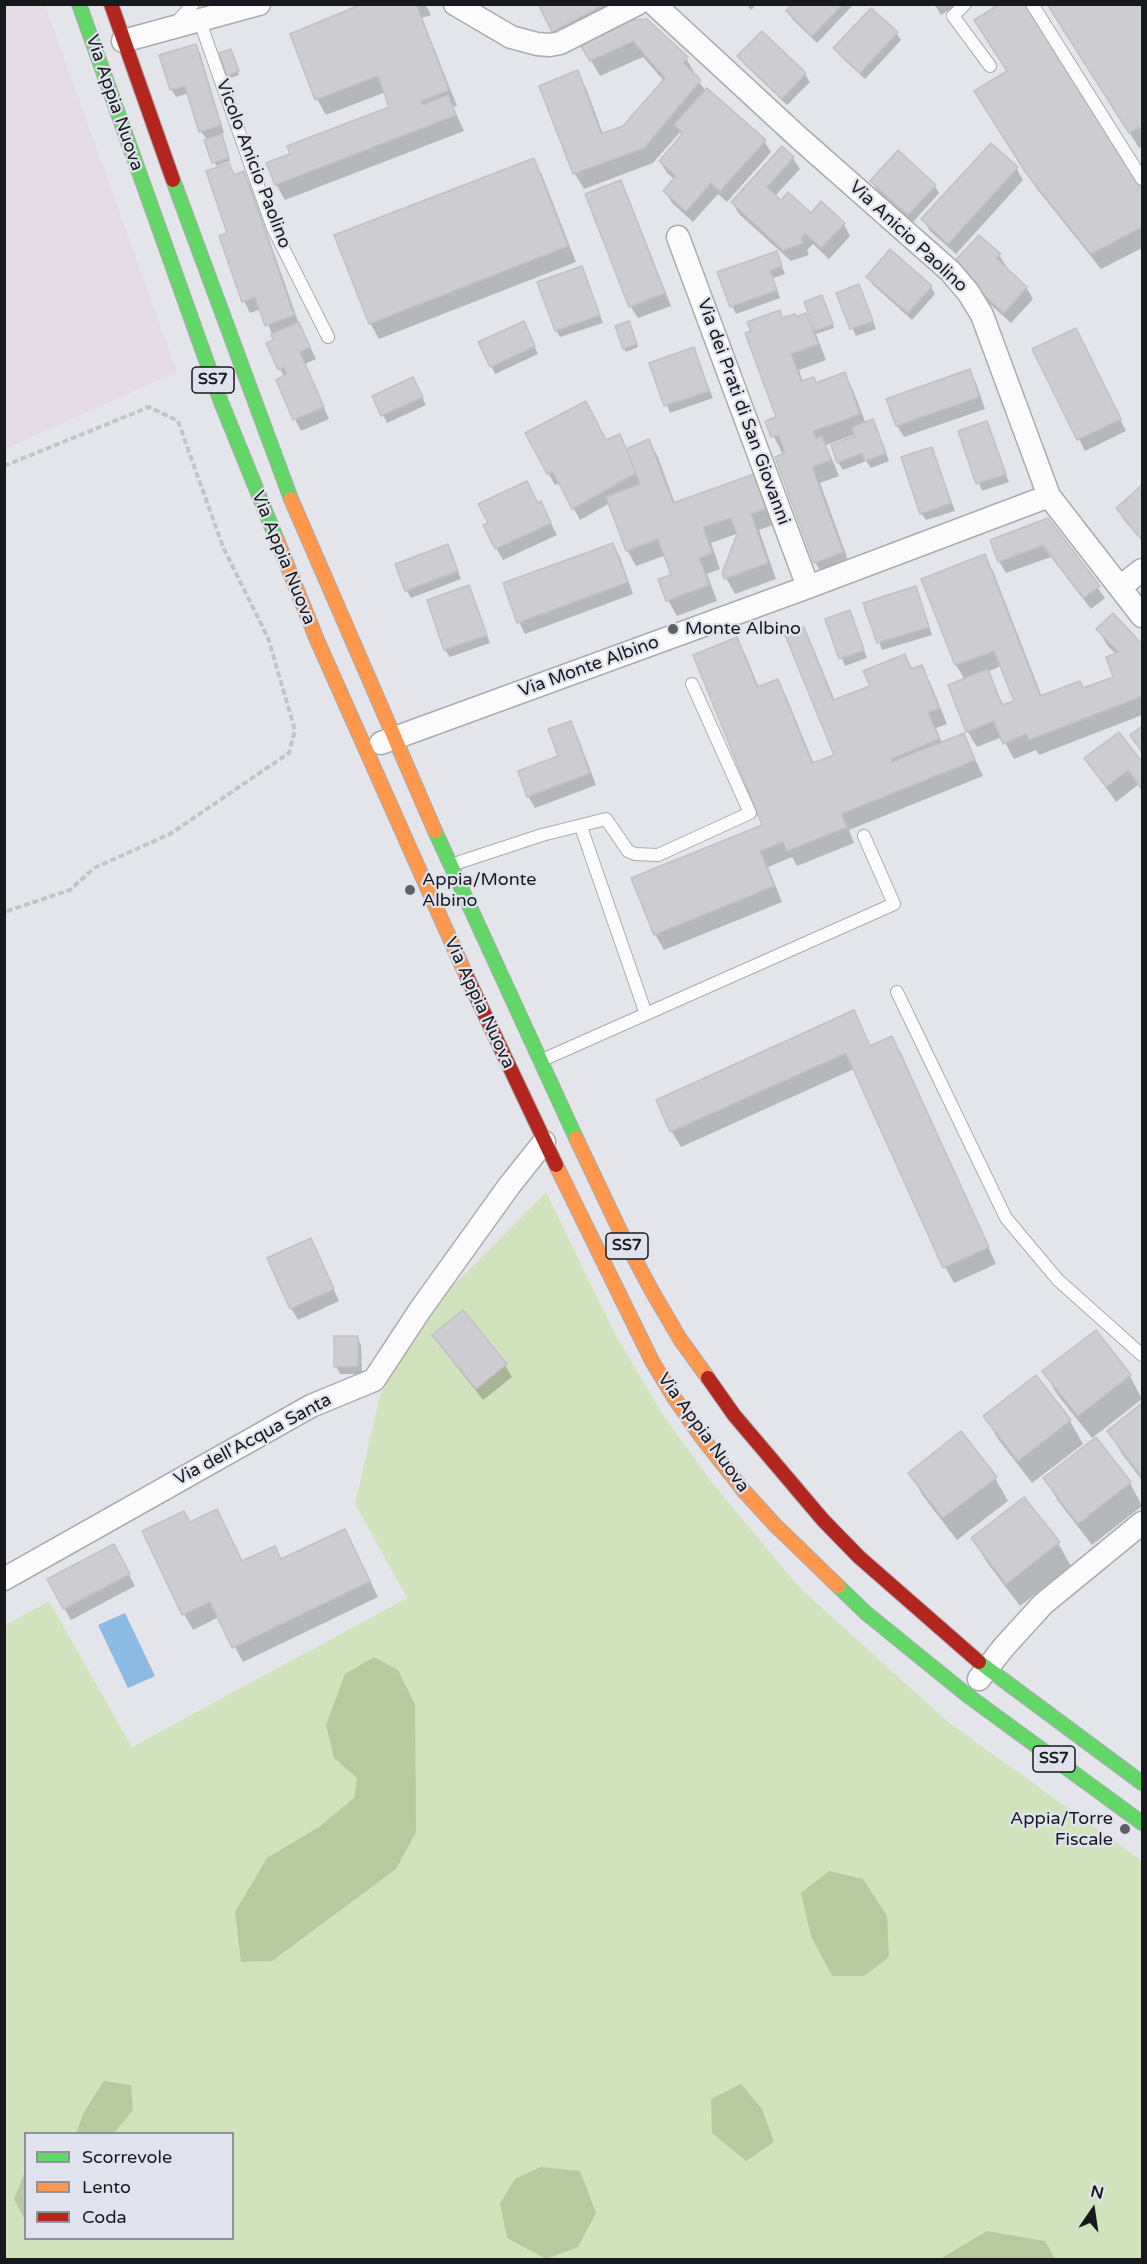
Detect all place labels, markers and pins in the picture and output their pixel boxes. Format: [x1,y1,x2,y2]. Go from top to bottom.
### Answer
place label: Monte Albino [685,618,801,640]
marker: Monte Albino [666,622,680,636]
place label: Appia/Monte Albino [422,869,536,912]
marker: Appia/Monte Albino [403,883,417,897]
place label: Appia/Torre Fiscale [1010,1808,1113,1850]
marker: Appia/Torre Fiscale [1118,1822,1132,1836]

